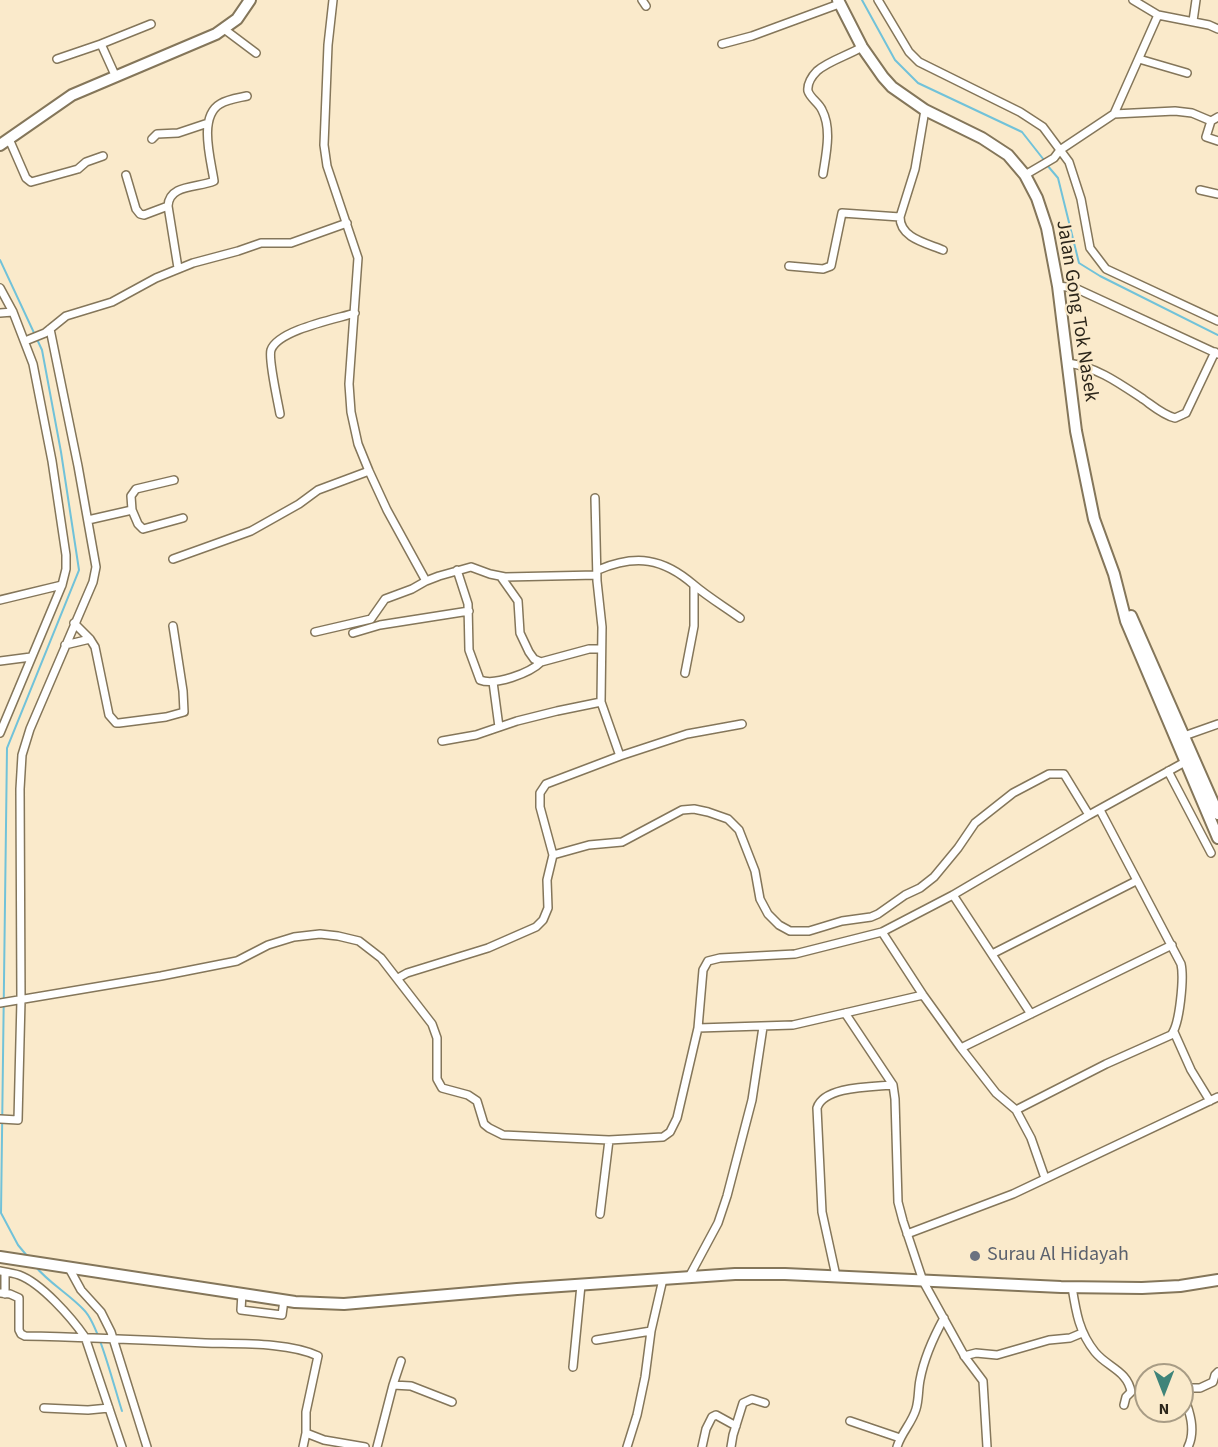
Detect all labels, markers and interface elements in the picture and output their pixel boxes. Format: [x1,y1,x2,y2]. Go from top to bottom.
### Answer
street label: Jalan Gong Tok Nasek [1050,219,1102,403]
place label: Surau Al Hidayah [987,1244,1129,1268]
marker: Surau Al Hidayah [968,1249,982,1263]
north arrow [1134,1363,1194,1423]
text: N [1159,1398,1169,1420]

